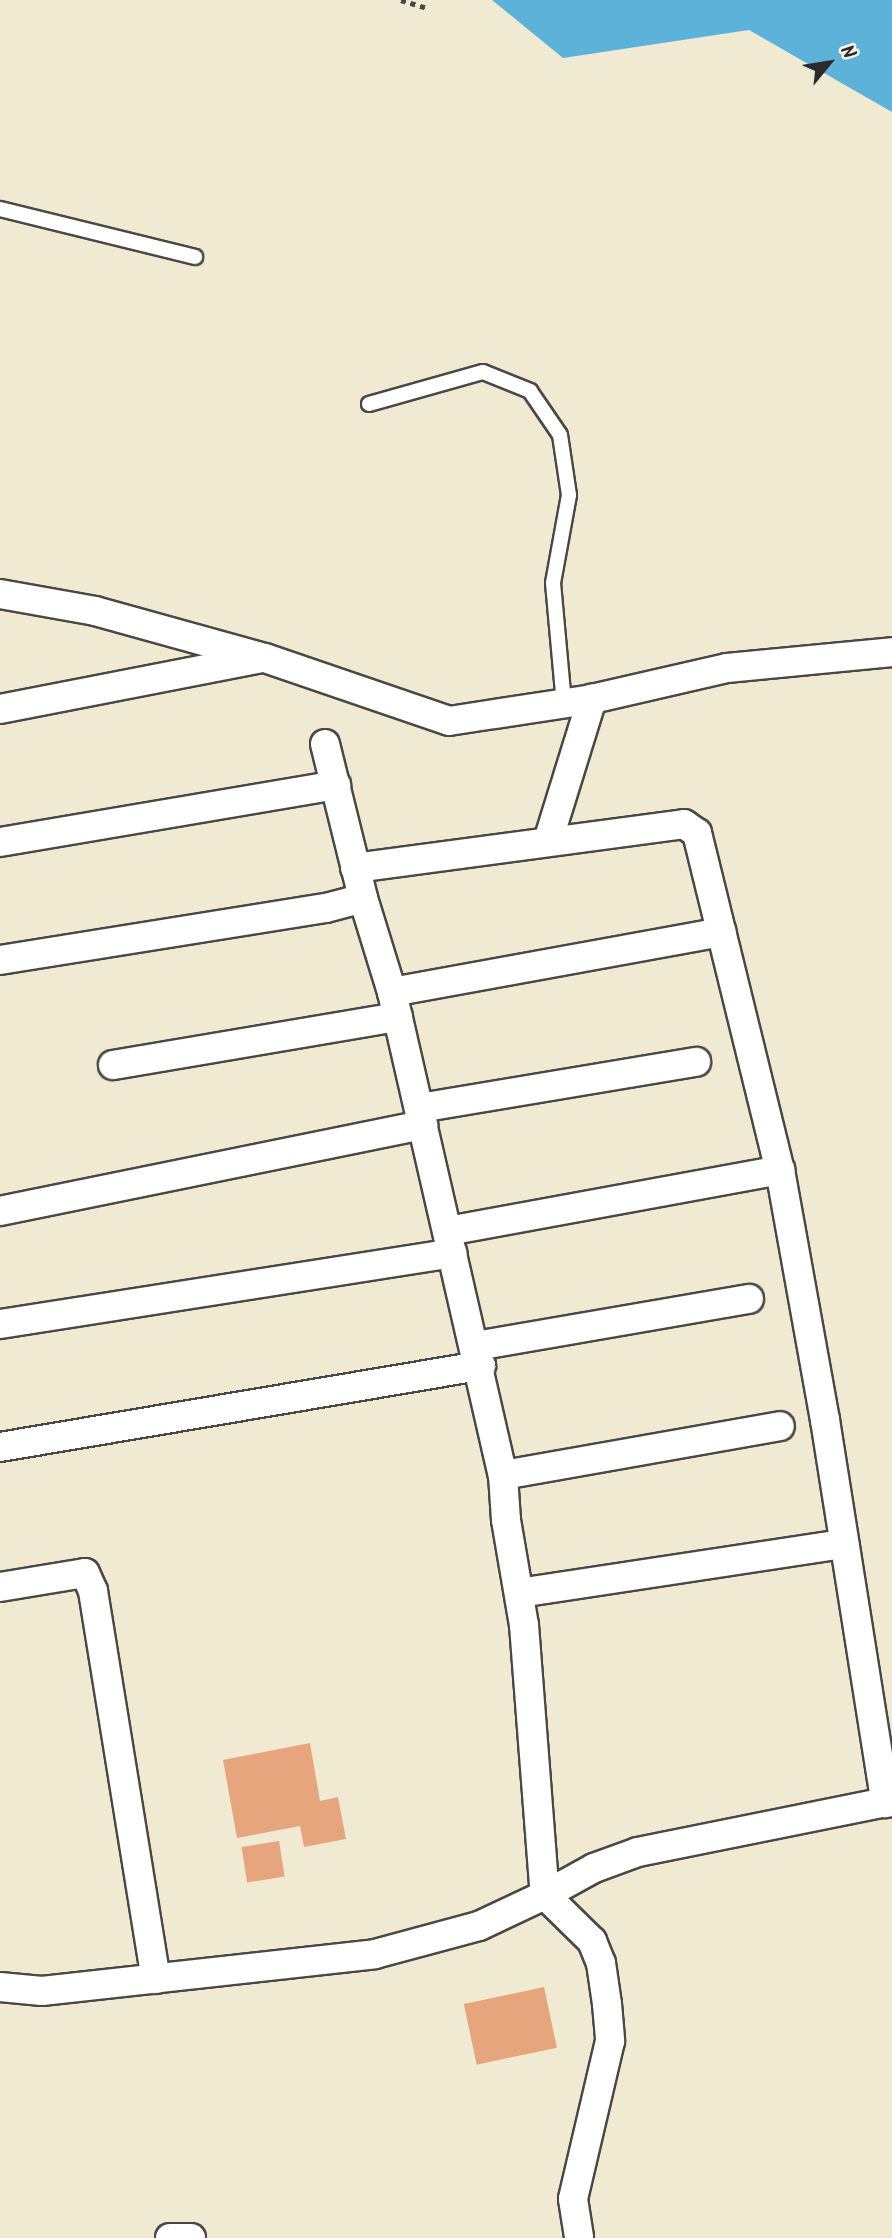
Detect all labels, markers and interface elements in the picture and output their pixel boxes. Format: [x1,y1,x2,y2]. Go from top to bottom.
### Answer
north arrow [794,28,864,98]
text: N [831,40,863,65]

